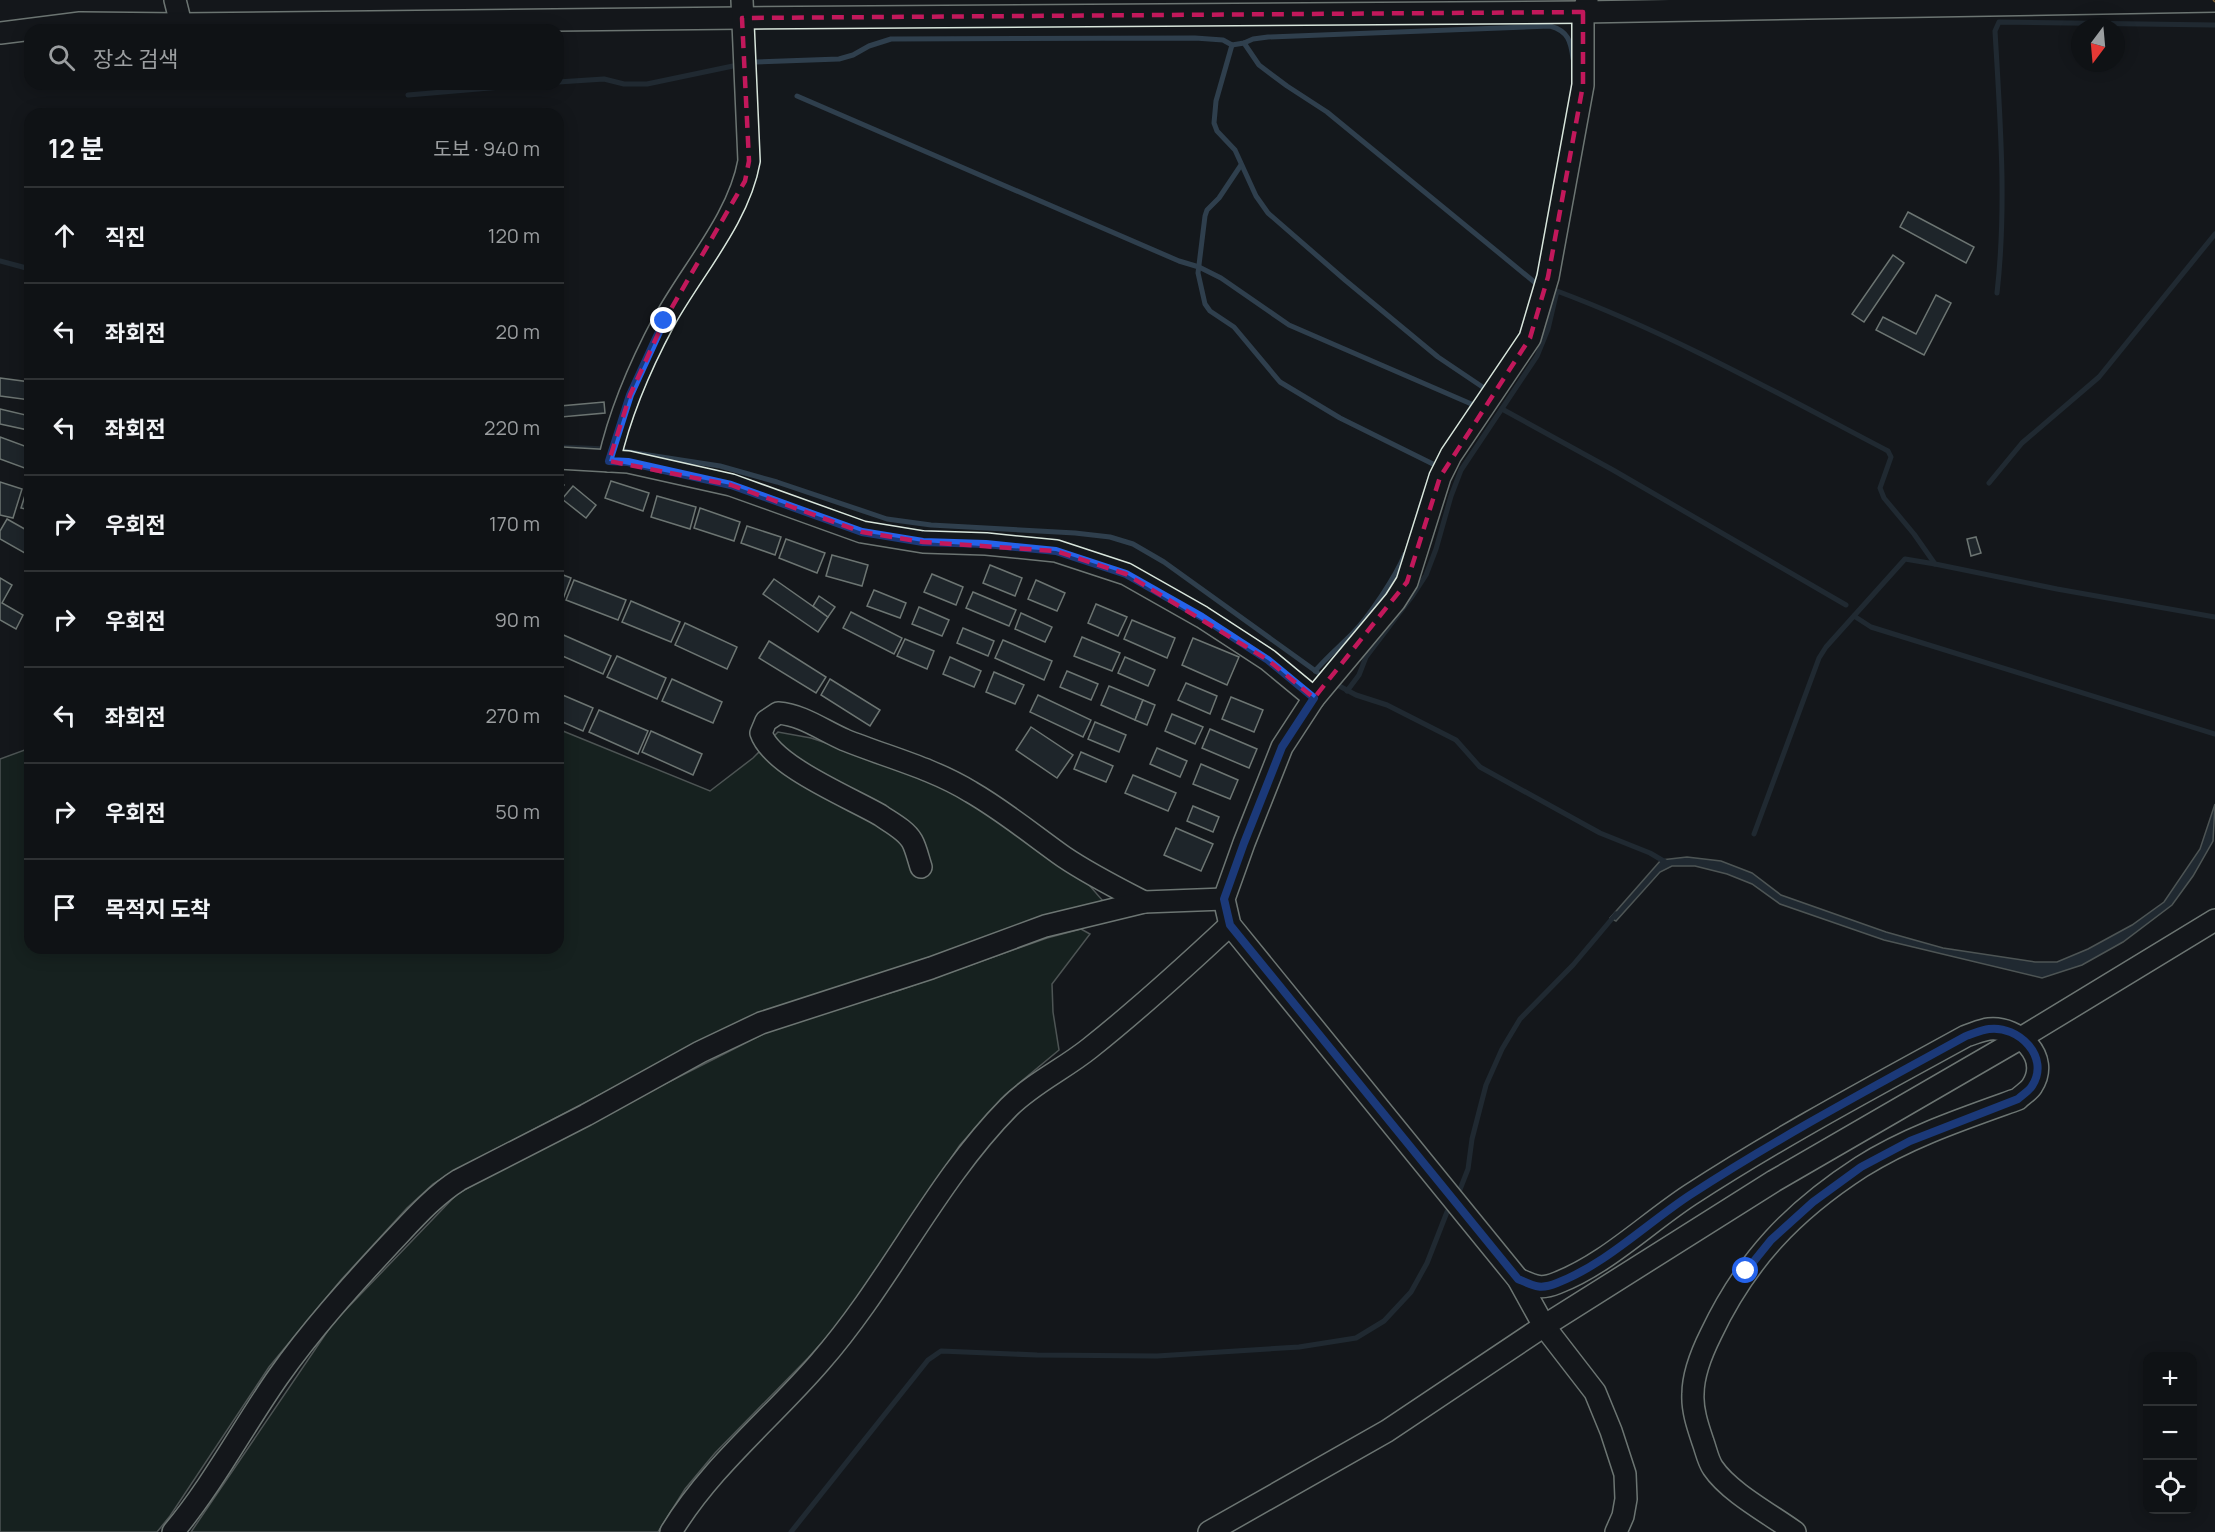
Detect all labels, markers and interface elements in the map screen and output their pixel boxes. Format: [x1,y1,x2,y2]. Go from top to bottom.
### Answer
north arrow [2071,18,2125,72]
search box [24,24,564,90]
icon: search [45,41,78,74]
text: 장소 검색 [93,44,178,74]
text: 12 분 [48,130,104,166]
text: 도보 · 940 m [433,135,540,162]
icon: ahead [48,219,81,252]
text: 직진 [105,222,145,252]
text: 120 m [488,222,540,249]
route end [650,307,676,333]
icon: left [48,315,81,348]
text: 좌회전 [105,318,166,348]
text: 20 m [495,318,540,345]
icon: left [48,411,81,444]
text: 좌회전 [105,414,166,444]
text: 220 m [484,414,540,441]
icon: right [48,507,81,540]
text: 우회전 [105,510,166,540]
text: 170 m [489,510,540,537]
icon: right [48,603,81,636]
text: 우회전 [105,606,166,636]
text: 90 m [494,606,540,633]
icon: left [48,699,81,732]
text: 좌회전 [105,702,166,732]
text: 270 m [485,702,540,729]
icon: right [48,795,81,828]
text: 우회전 [105,798,166,828]
text: 50 m [495,798,540,825]
icon: arrive [48,891,81,924]
text: 목적지 도착 [105,894,211,924]
route start [1732,1257,1758,1283]
map controls [2143,1352,2197,1514]
button: + [2143,1352,2197,1406]
button: − [2143,1406,2197,1460]
button: locate [2143,1460,2197,1514]

